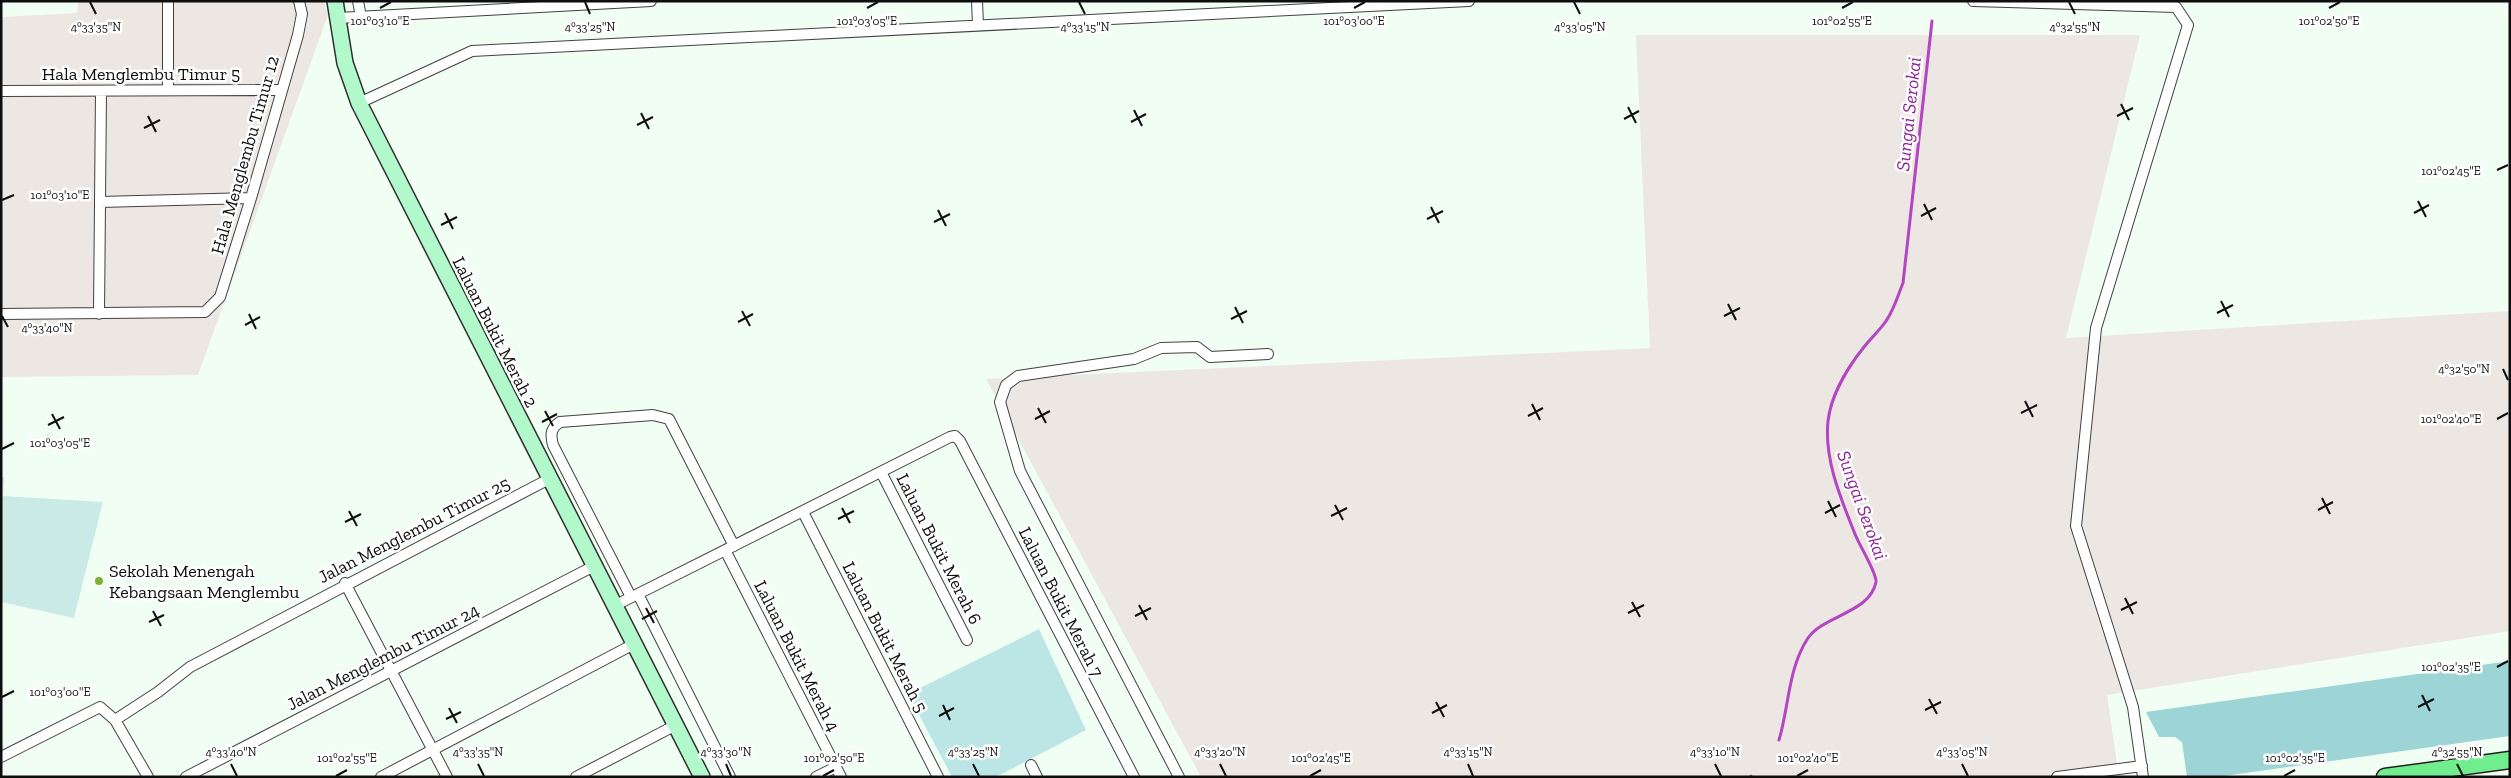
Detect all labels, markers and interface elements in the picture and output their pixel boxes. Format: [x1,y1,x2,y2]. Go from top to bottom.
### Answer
text: 101°03'10"E [351,14,409,28]
text: 101°03'05"E [837,14,897,28]
text: 101°03'00"E [1323,14,1385,28]
text: 101°02'55"E [1812,14,1872,28]
text: 101°02'50"E [2299,14,2359,28]
text: 4°33'35"N [71,20,121,34]
text: 4°33'25"N [565,20,615,34]
text: 4°33'15"N [1060,20,1110,34]
text: 4°33'05"N [1554,20,1606,34]
text: 4°32'55"N [2050,20,2101,34]
street label: Hala Menglembu Timur 12 [206,53,284,257]
water label: Sungai Serokai [1891,56,1926,172]
street label: Hala Menglembu Timur 5 [42,63,240,85]
text: 101°02'45"E [2421,164,2481,178]
text: 101°03'10"E [31,188,89,202]
street label: Laluan Bukit Merah 2 [448,253,542,411]
text: 4°33'40"N [21,321,73,335]
text: 4°32'50"N [2438,362,2490,376]
text: 101°02'40"E [2421,412,2481,426]
text: 101°03'05"E [30,436,90,450]
water label: Sungai Serokai [1832,447,1893,563]
street label: Laluan Bukit Merah 6 [891,470,987,628]
street label: Jalan Menglembu Timur 25 [314,472,514,588]
street label: Laluan Bukit Merah 7 [1014,523,1109,681]
street label: Laluan Bukit Merah 5 [838,558,932,716]
place label: Sekolah Menengah Kebangsaan Menglembu [109,560,299,603]
marker: Sekolah Menengah Kebangsaan Menglembu [93,575,105,587]
street label: Laluan Bukit Merah 4 [749,577,845,735]
street label: Jalan Menglembu Timur 24 [283,599,483,715]
text: 101°02'35"E [2421,660,2481,674]
text: 101°03'00"E [29,685,91,699]
text: 4°33'40"N [205,745,257,759]
text: 4°33'35"N [453,745,503,759]
text: 4°33'30"N [700,745,752,759]
text: 4°33'25"N [948,745,998,759]
text: 4°33'20"N [1194,745,1246,759]
text: 4°33'15"N [1443,745,1493,759]
text: 4°33'10"N [1690,745,1740,759]
text: 4°33'05"N [1936,745,1988,759]
text: 4°32'55"N [2432,745,2483,759]
text: 101°02'55"E [317,751,377,765]
text: 101°02'50"E [804,751,864,765]
text: 101°02'45"E [1291,751,1351,765]
text: 101°02'40"E [1778,751,1838,765]
text: 101°02'35"E [2265,751,2325,765]

